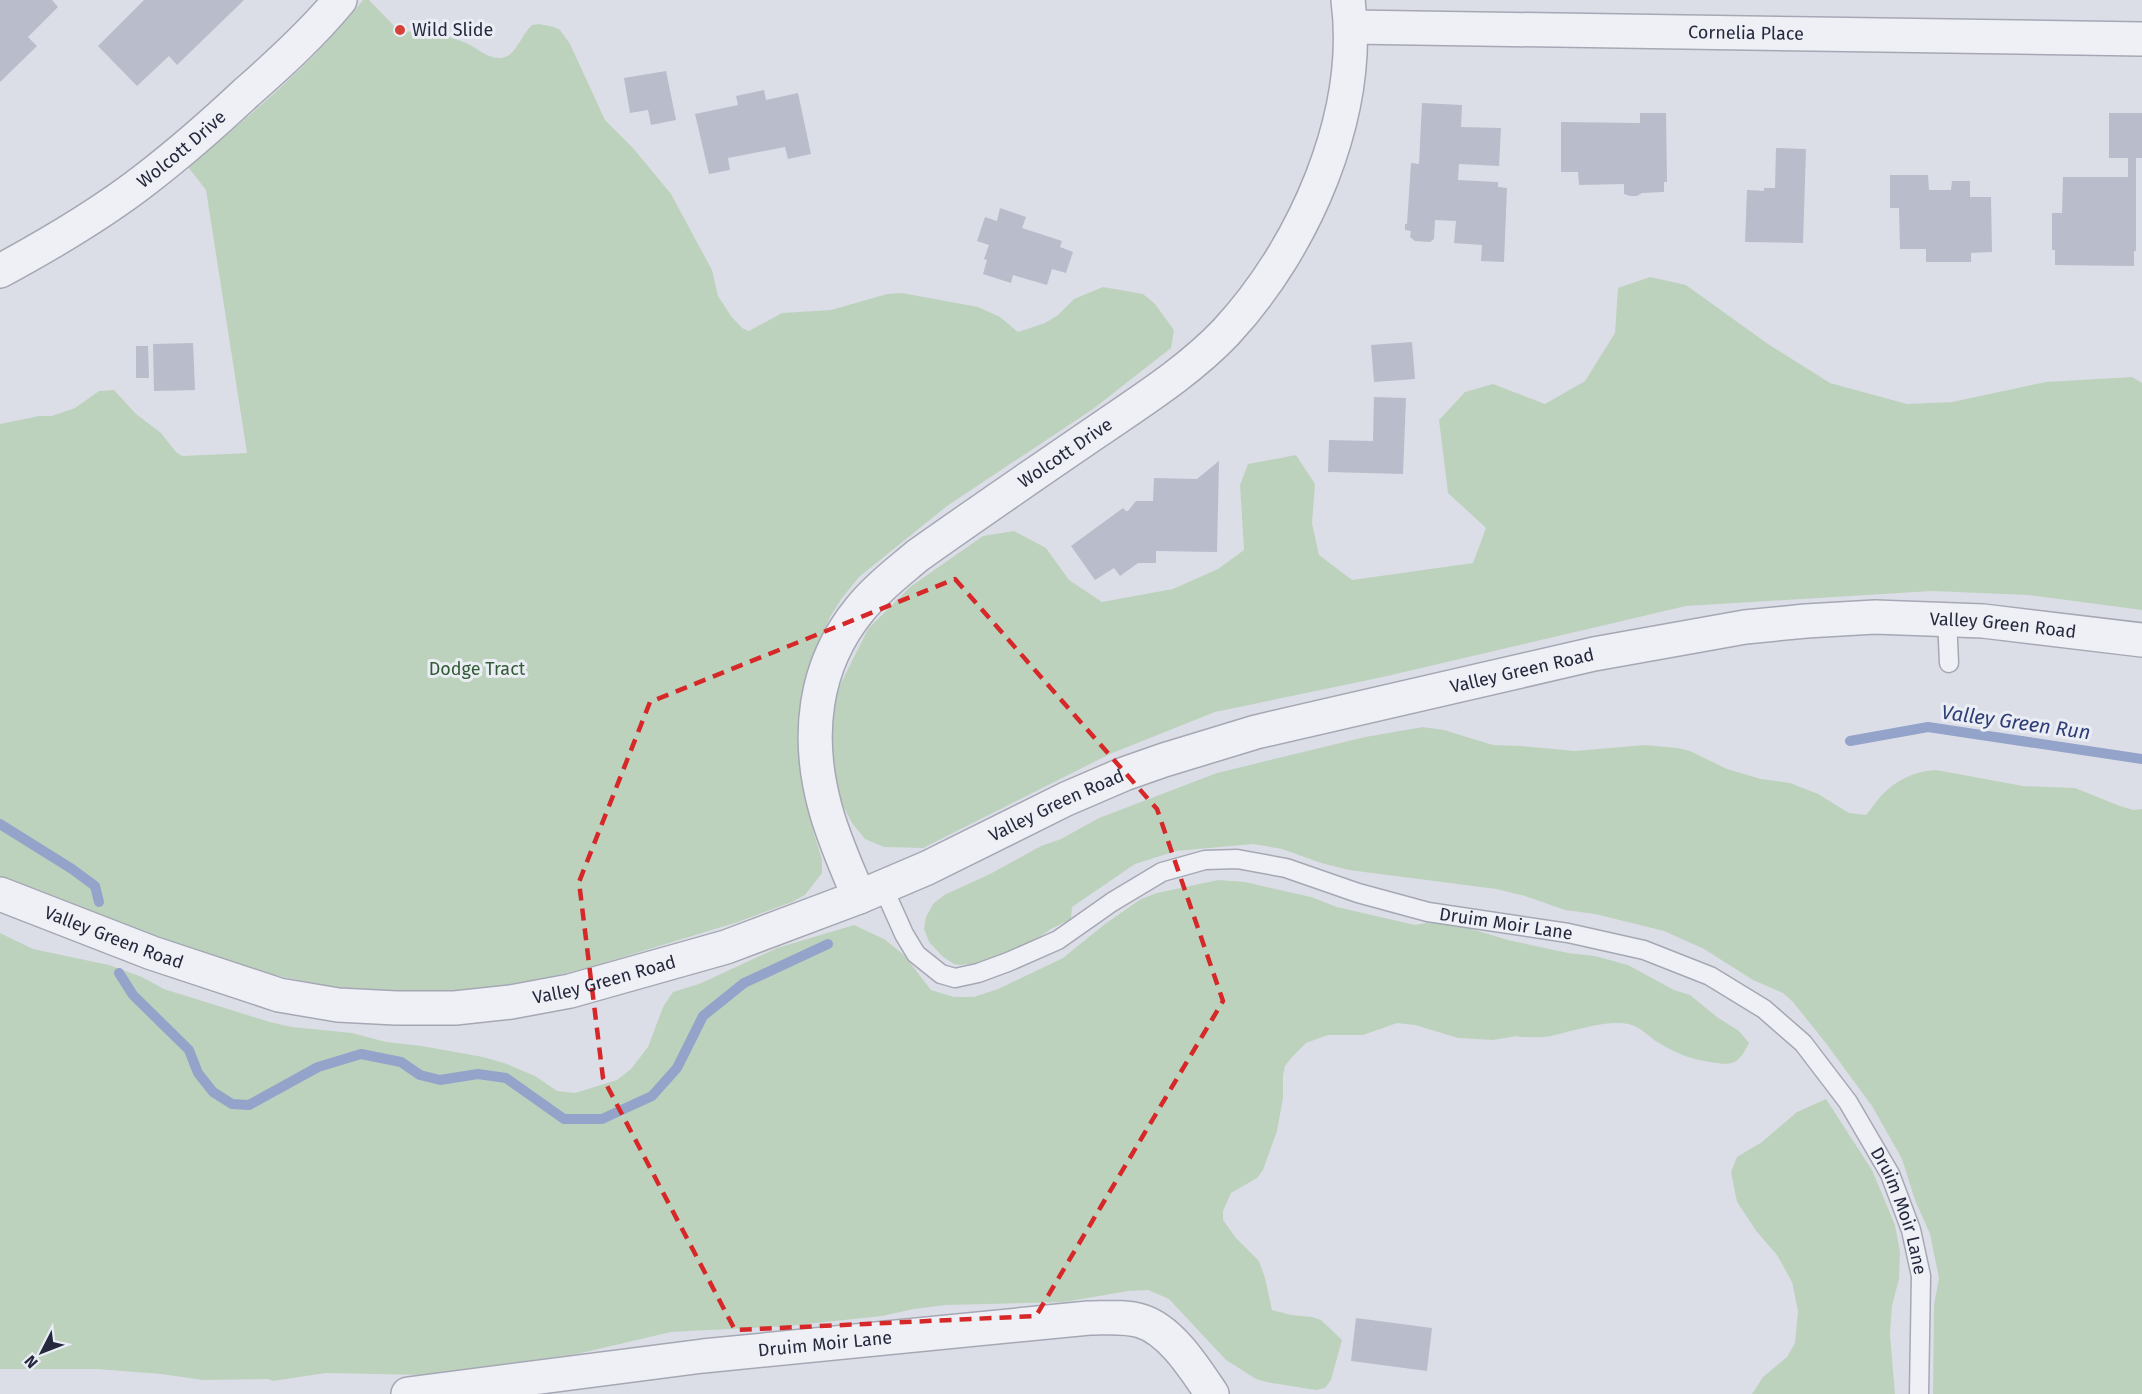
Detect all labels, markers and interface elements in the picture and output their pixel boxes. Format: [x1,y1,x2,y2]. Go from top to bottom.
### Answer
place label: Wild Slide [412,19,493,41]
street label: Cornelia Place [1688,21,1804,45]
marker: Wild Slide [393,23,407,37]
street label: Wolcott Drive [133,106,231,193]
street label: Wolcott Drive [1014,413,1116,493]
street label: Valley Green Road [1929,608,2077,643]
street label: Valley Green Road [1448,643,1596,698]
park label: Dodge Tract [429,658,526,680]
water label: Valley Green Run [1940,700,2092,744]
street label: Valley Green Road [985,764,1127,847]
street label: Valley Green Road [41,901,186,974]
street label: Druim Moir Lane [1438,903,1574,945]
street label: Valley Green Road [531,951,678,1009]
street label: Druim Moir Lane [1866,1143,1931,1277]
north arrow [12,1322,72,1382]
street label: Druim Moir Lane [757,1326,893,1362]
text: N [21,1351,42,1372]

